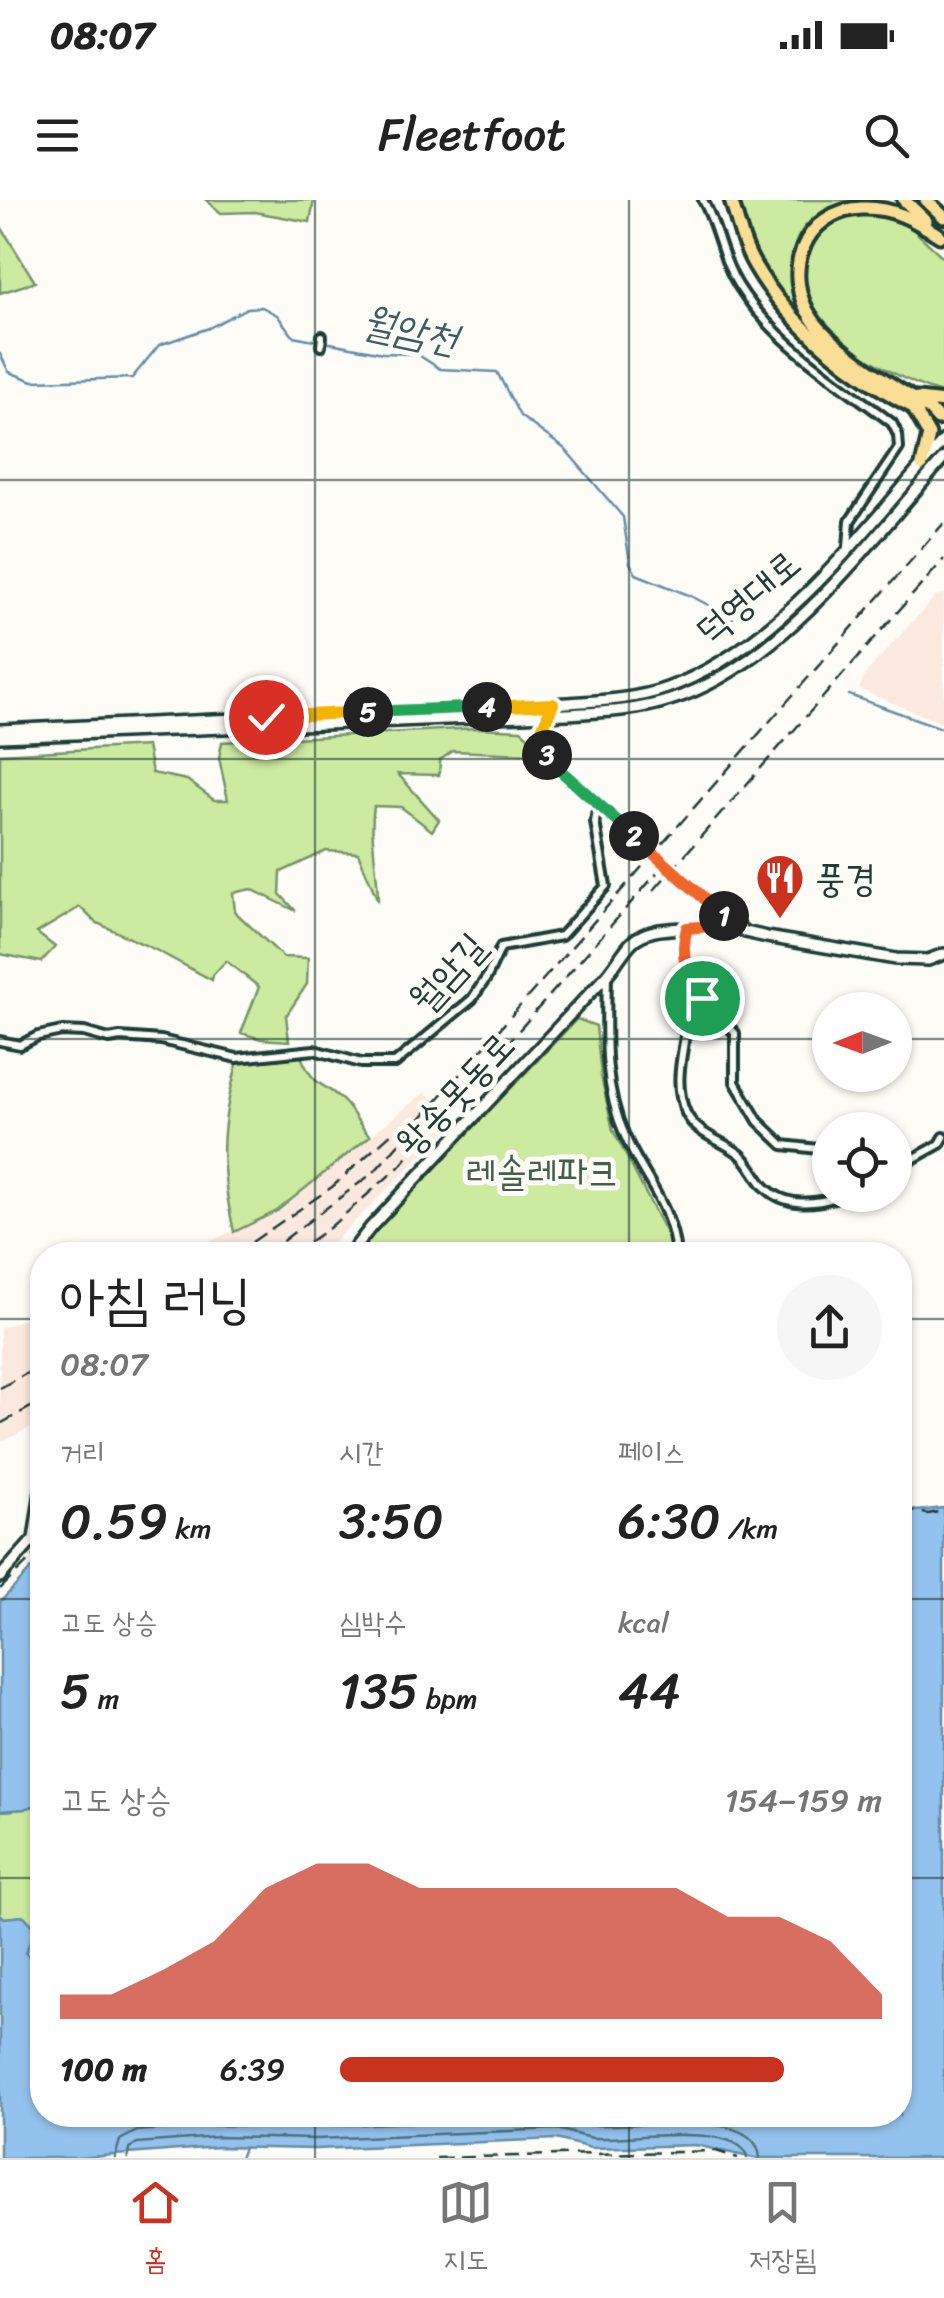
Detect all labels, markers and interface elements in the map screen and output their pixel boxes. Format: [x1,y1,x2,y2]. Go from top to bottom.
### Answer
text: 08:07 [50,2,154,69]
text: Fleetfoot [378,95,566,175]
icon: menu [30,108,85,163]
icon: search [859,108,914,163]
water label: 월암천 [355,285,468,376]
street label: 덕영대로 [680,532,816,662]
pin [224,675,309,760]
pin: 4 [462,682,512,732]
text: 4 [478,682,496,731]
pin: 5 [343,687,393,737]
text: 5 [359,687,377,736]
icon: check [239,690,294,745]
pin: 3 [522,730,572,780]
text: 3 [539,730,555,779]
pin: 2 [609,811,659,861]
text: 2 [626,811,642,860]
place label: 풍경 [815,845,876,912]
restaurant icon: 풍경 [754,852,806,920]
pin: 1 [699,891,749,941]
text: 1 [718,891,730,940]
street label: 월암길 [392,916,504,1030]
pin [660,956,745,1041]
icon: arrive [675,971,730,1026]
north arrow [812,992,912,1092]
map controls [812,992,912,1212]
street label: 왕송못동로 [378,1015,532,1173]
button: locate [812,1112,912,1212]
park label: 레솔레파크 [466,1139,618,1206]
text: 아침 러닝 [60,1250,251,1347]
button: share [777,1275,882,1380]
text: 08:07 [60,1336,148,1393]
text: 거리 [60,1428,105,1477]
text: 시간 [339,1428,384,1477]
text: 페이스 [618,1428,686,1477]
text: 0.59 [60,1477,168,1566]
text: 3:50 [339,1477,444,1566]
text: 6:30 [618,1477,721,1566]
text: km [168,1504,212,1553]
text: /km [721,1504,778,1553]
text: 고도 상승 [60,1598,157,1647]
text: 심박수 [339,1598,407,1647]
text: kcal [618,1598,669,1647]
text: 5 [60,1647,91,1736]
text: 135 [339,1647,418,1736]
text: 44 [618,1647,681,1736]
text: m [91,1674,119,1723]
text: bpm [418,1674,477,1723]
text: 고도 상승 [60,1772,171,1829]
text: 154–159 m [725,1772,882,1829]
text: 100 m [60,2041,147,2098]
text: 6:39 [220,2041,285,2098]
tab: 홈 [128,2175,183,2284]
tab: 지도 [438,2175,493,2284]
tab: 저장됨 [749,2175,816,2284]

